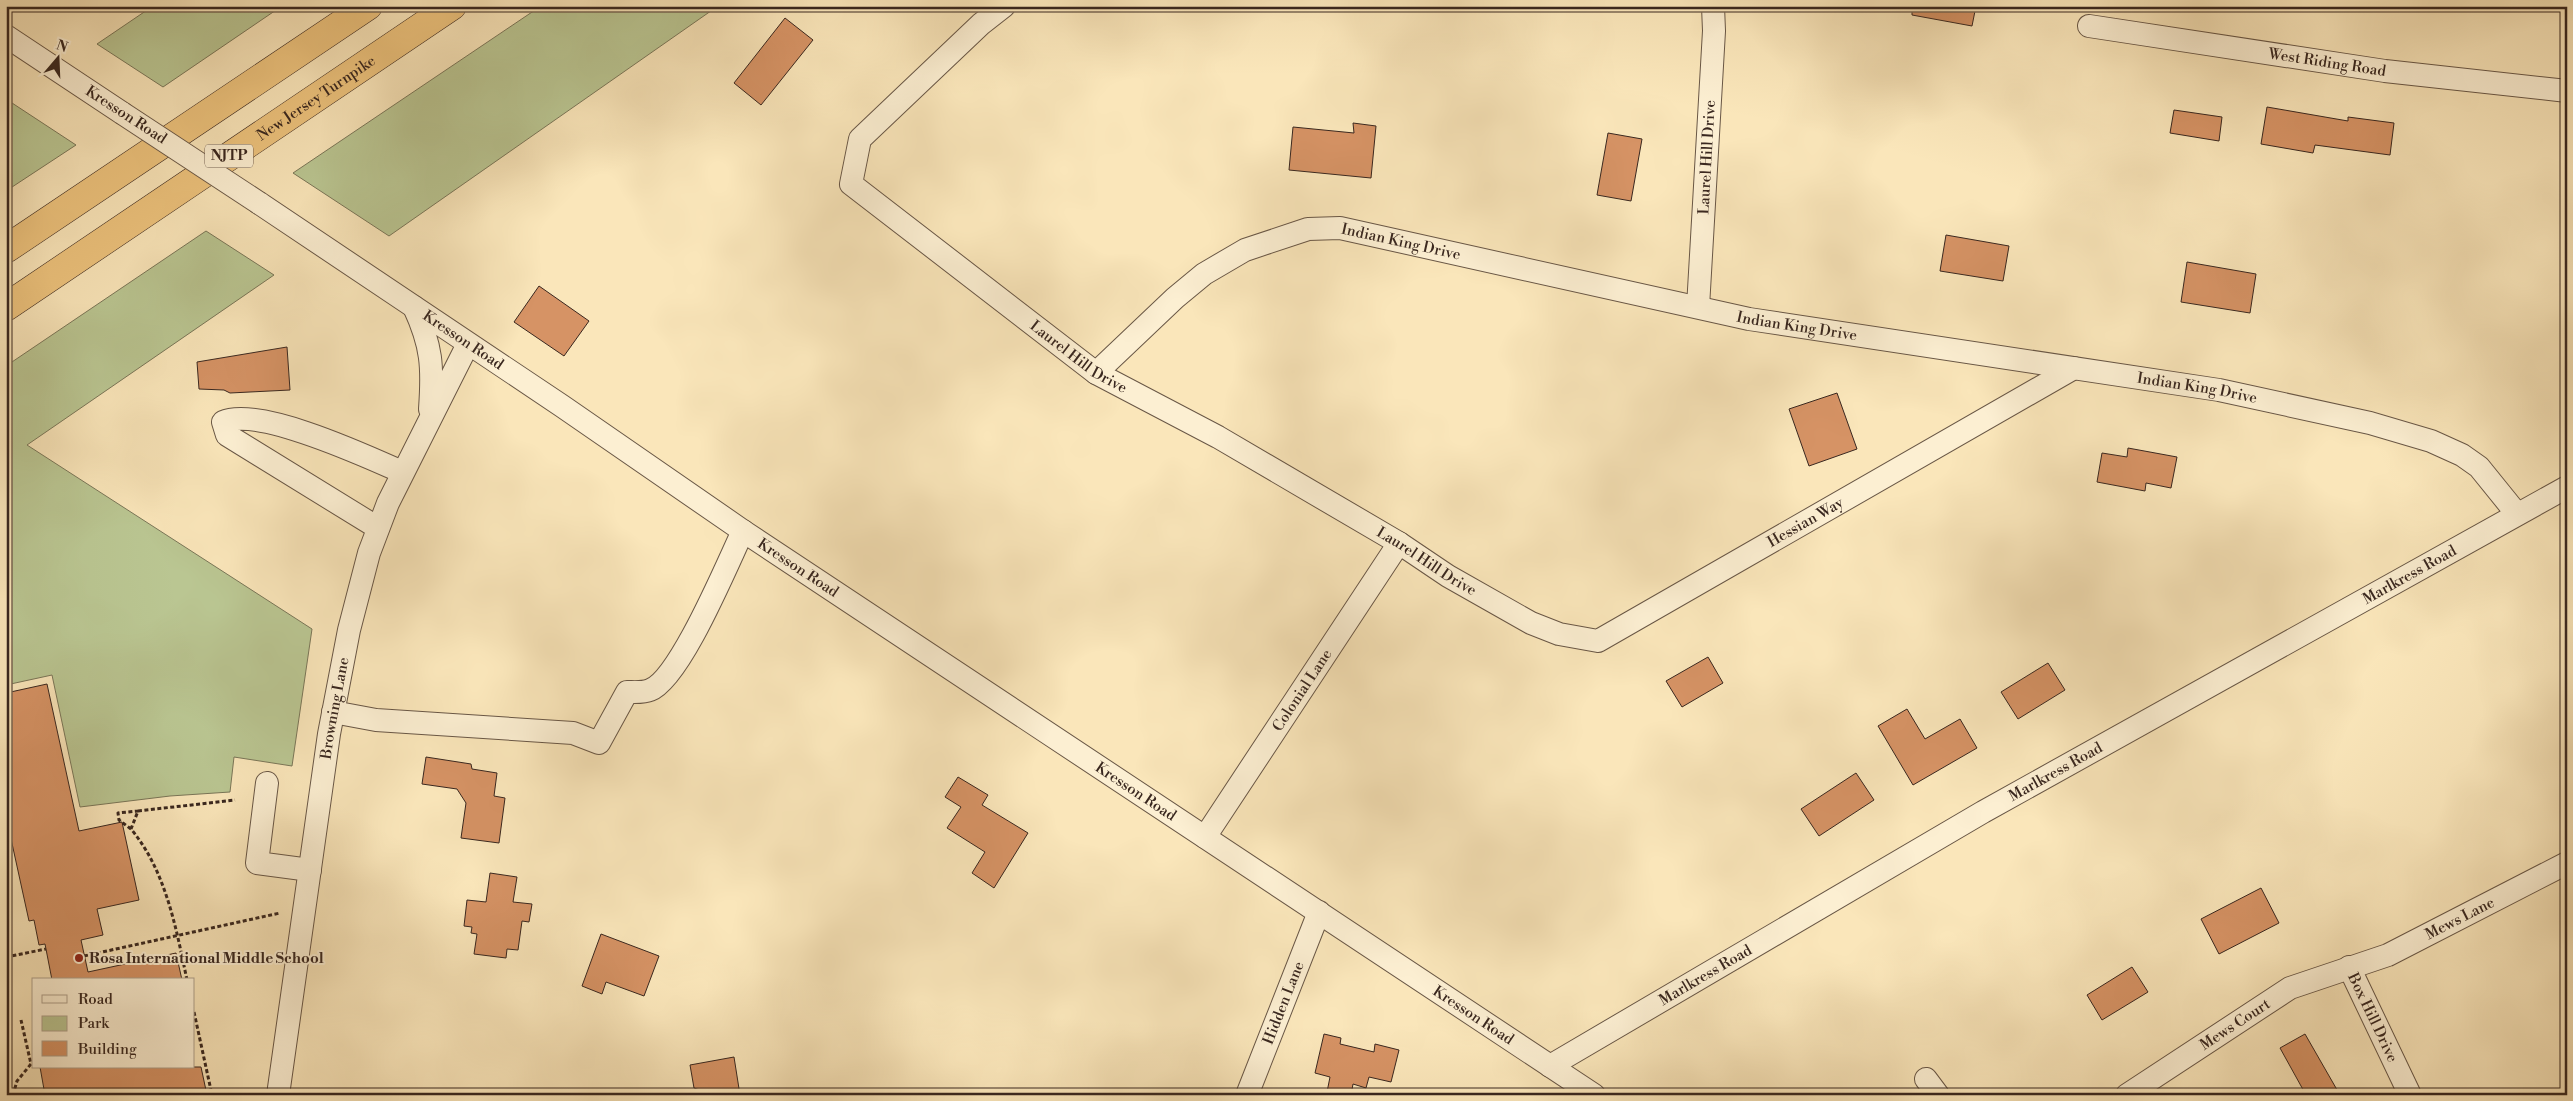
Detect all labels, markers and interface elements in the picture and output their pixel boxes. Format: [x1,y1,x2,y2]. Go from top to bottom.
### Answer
north arrow [32,32,82,82]
text: N [54,36,70,57]
street label: West Riding Road [2266,44,2388,81]
street label: New Jersey Turnpike [253,51,379,145]
street label: Kresson Road [82,82,171,149]
street label: Laurel Hill Drive [1694,99,1719,215]
road number: NJTP [205,144,253,168]
street label: Indian King Drive [1340,219,1462,264]
street label: Kresson Road [419,306,508,374]
street label: Indian King Drive [1735,307,1859,345]
street label: Laurel Hill Drive [1026,316,1130,397]
street label: Indian King Drive [2136,368,2259,408]
street label: Hessian Way [1764,492,1847,551]
street label: Laurel Hill Drive [1373,522,1480,600]
street label: Kresson Road [754,534,843,602]
street label: Marlkress Road [2359,541,2460,608]
street label: Colonial Lane [1268,645,1336,735]
street label: Browning Lane [316,656,353,761]
street label: Marlkress Road [2005,738,2106,805]
street label: Kresson Road [1092,758,1180,825]
street label: Mews Lane [2422,893,2497,944]
street label: Marlkress Road [1655,940,1756,1010]
place label: Rosa International Middle School [89,949,324,968]
marker: Rosa International Middle School [73,952,85,964]
street label: Hidden Lane [1258,959,1308,1047]
street label: Box Hill Drive [2343,969,2402,1065]
legend [32,978,195,1068]
street label: Kresson Road [1429,981,1518,1049]
text: Road [78,990,113,1009]
street label: Mews Court [2196,994,2274,1054]
text: Park [78,1014,110,1033]
text: Building [77,1040,137,1059]

